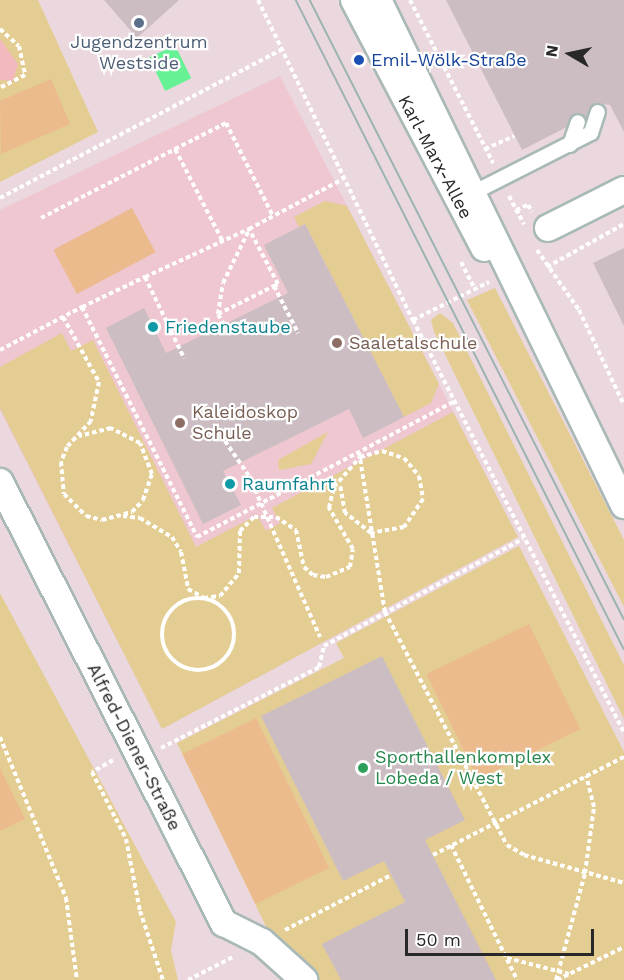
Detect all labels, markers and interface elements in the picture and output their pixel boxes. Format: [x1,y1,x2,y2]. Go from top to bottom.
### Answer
marker: Jugendzentrum Westside [132,16,146,30]
north arrow [540,24,600,84]
place label: Jugendzentrum Westside [70,32,208,74]
text: N [541,44,562,58]
place label: Emil-Wölk-Straße [371,49,527,71]
marker: Emil-Wölk-Straße [352,53,366,67]
street label: Karl-Marx-Allee [393,91,477,223]
place label: Friedenstaube [165,316,291,338]
marker: Friedenstaube [146,320,160,334]
place label: Saaletalschule [349,332,477,354]
marker: Saaletalschule [330,336,344,350]
place label: Kaleidoskop Schule [192,402,298,444]
marker: Kaleidoskop Schule [173,416,187,430]
place label: Raumfahrt [242,473,335,495]
marker: Raumfahrt [223,477,237,491]
street label: Alfred-Diener-Straße [82,660,186,834]
place label: Sporthallenkomplex Lobeda / West [375,747,551,789]
marker: Sporthallenkomplex Lobeda / West [356,761,370,775]
scale bar [408,917,597,955]
text: 50 m [416,929,461,950]

